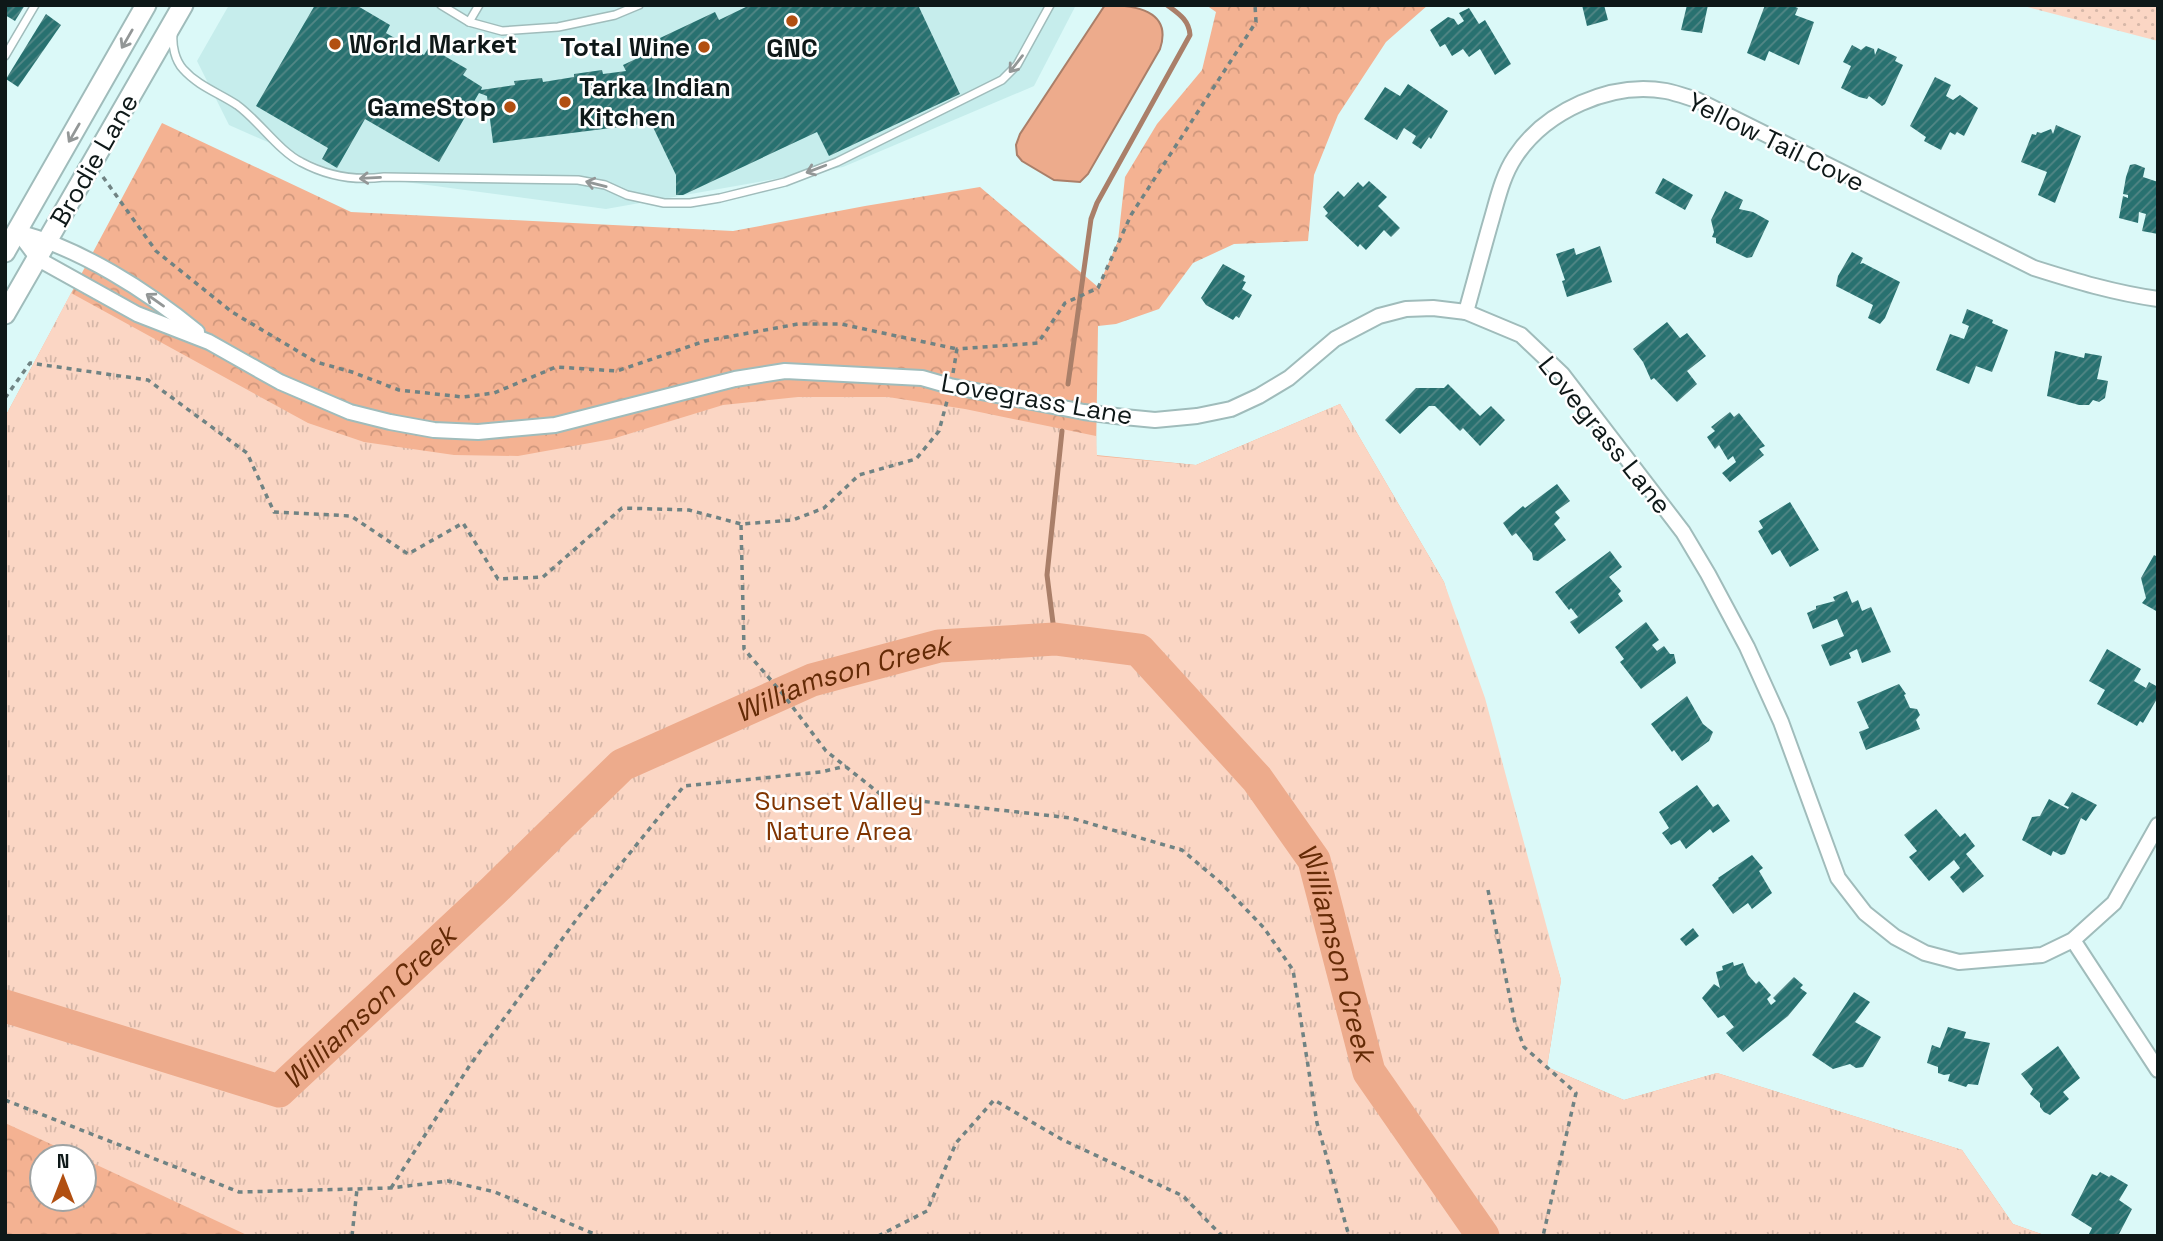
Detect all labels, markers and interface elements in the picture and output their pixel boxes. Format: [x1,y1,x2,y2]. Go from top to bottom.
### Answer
marker: GNC [784,13,800,29]
place label: World Market [349,27,517,61]
one-way arrow [120,29,134,49]
place label: Total Wine [560,30,690,64]
place label: GNC [766,31,818,65]
marker: World Market [327,36,343,52]
marker: Total Wine [696,39,712,55]
one-way arrow [1008,54,1023,73]
place label: Tarka Indian Kitchen [579,70,731,134]
street label: Yellow Tail Cove [1682,84,1870,200]
street label: Brodie Lane [42,87,146,233]
place label: GameStop [367,90,496,124]
marker: Tarka Indian Kitchen [557,94,573,110]
marker: GameStop [502,99,518,115]
one-way arrow [67,122,80,143]
one-way arrow [806,164,828,177]
one-way arrow [359,172,381,185]
one-way arrow [586,177,608,190]
one-way arrow [146,293,165,307]
street label: Lovegrass Lane [1531,349,1679,521]
street label: Lovegrass Lane [939,365,1135,433]
water label: Williamson Creek [729,627,954,730]
park label: Sunset Valley Nature Area [755,784,923,848]
water label: Williamson Creek [1289,836,1384,1069]
water label: Williamson Creek [274,915,466,1097]
north arrow [28,1143,98,1213]
text: N [57,1149,69,1174]

